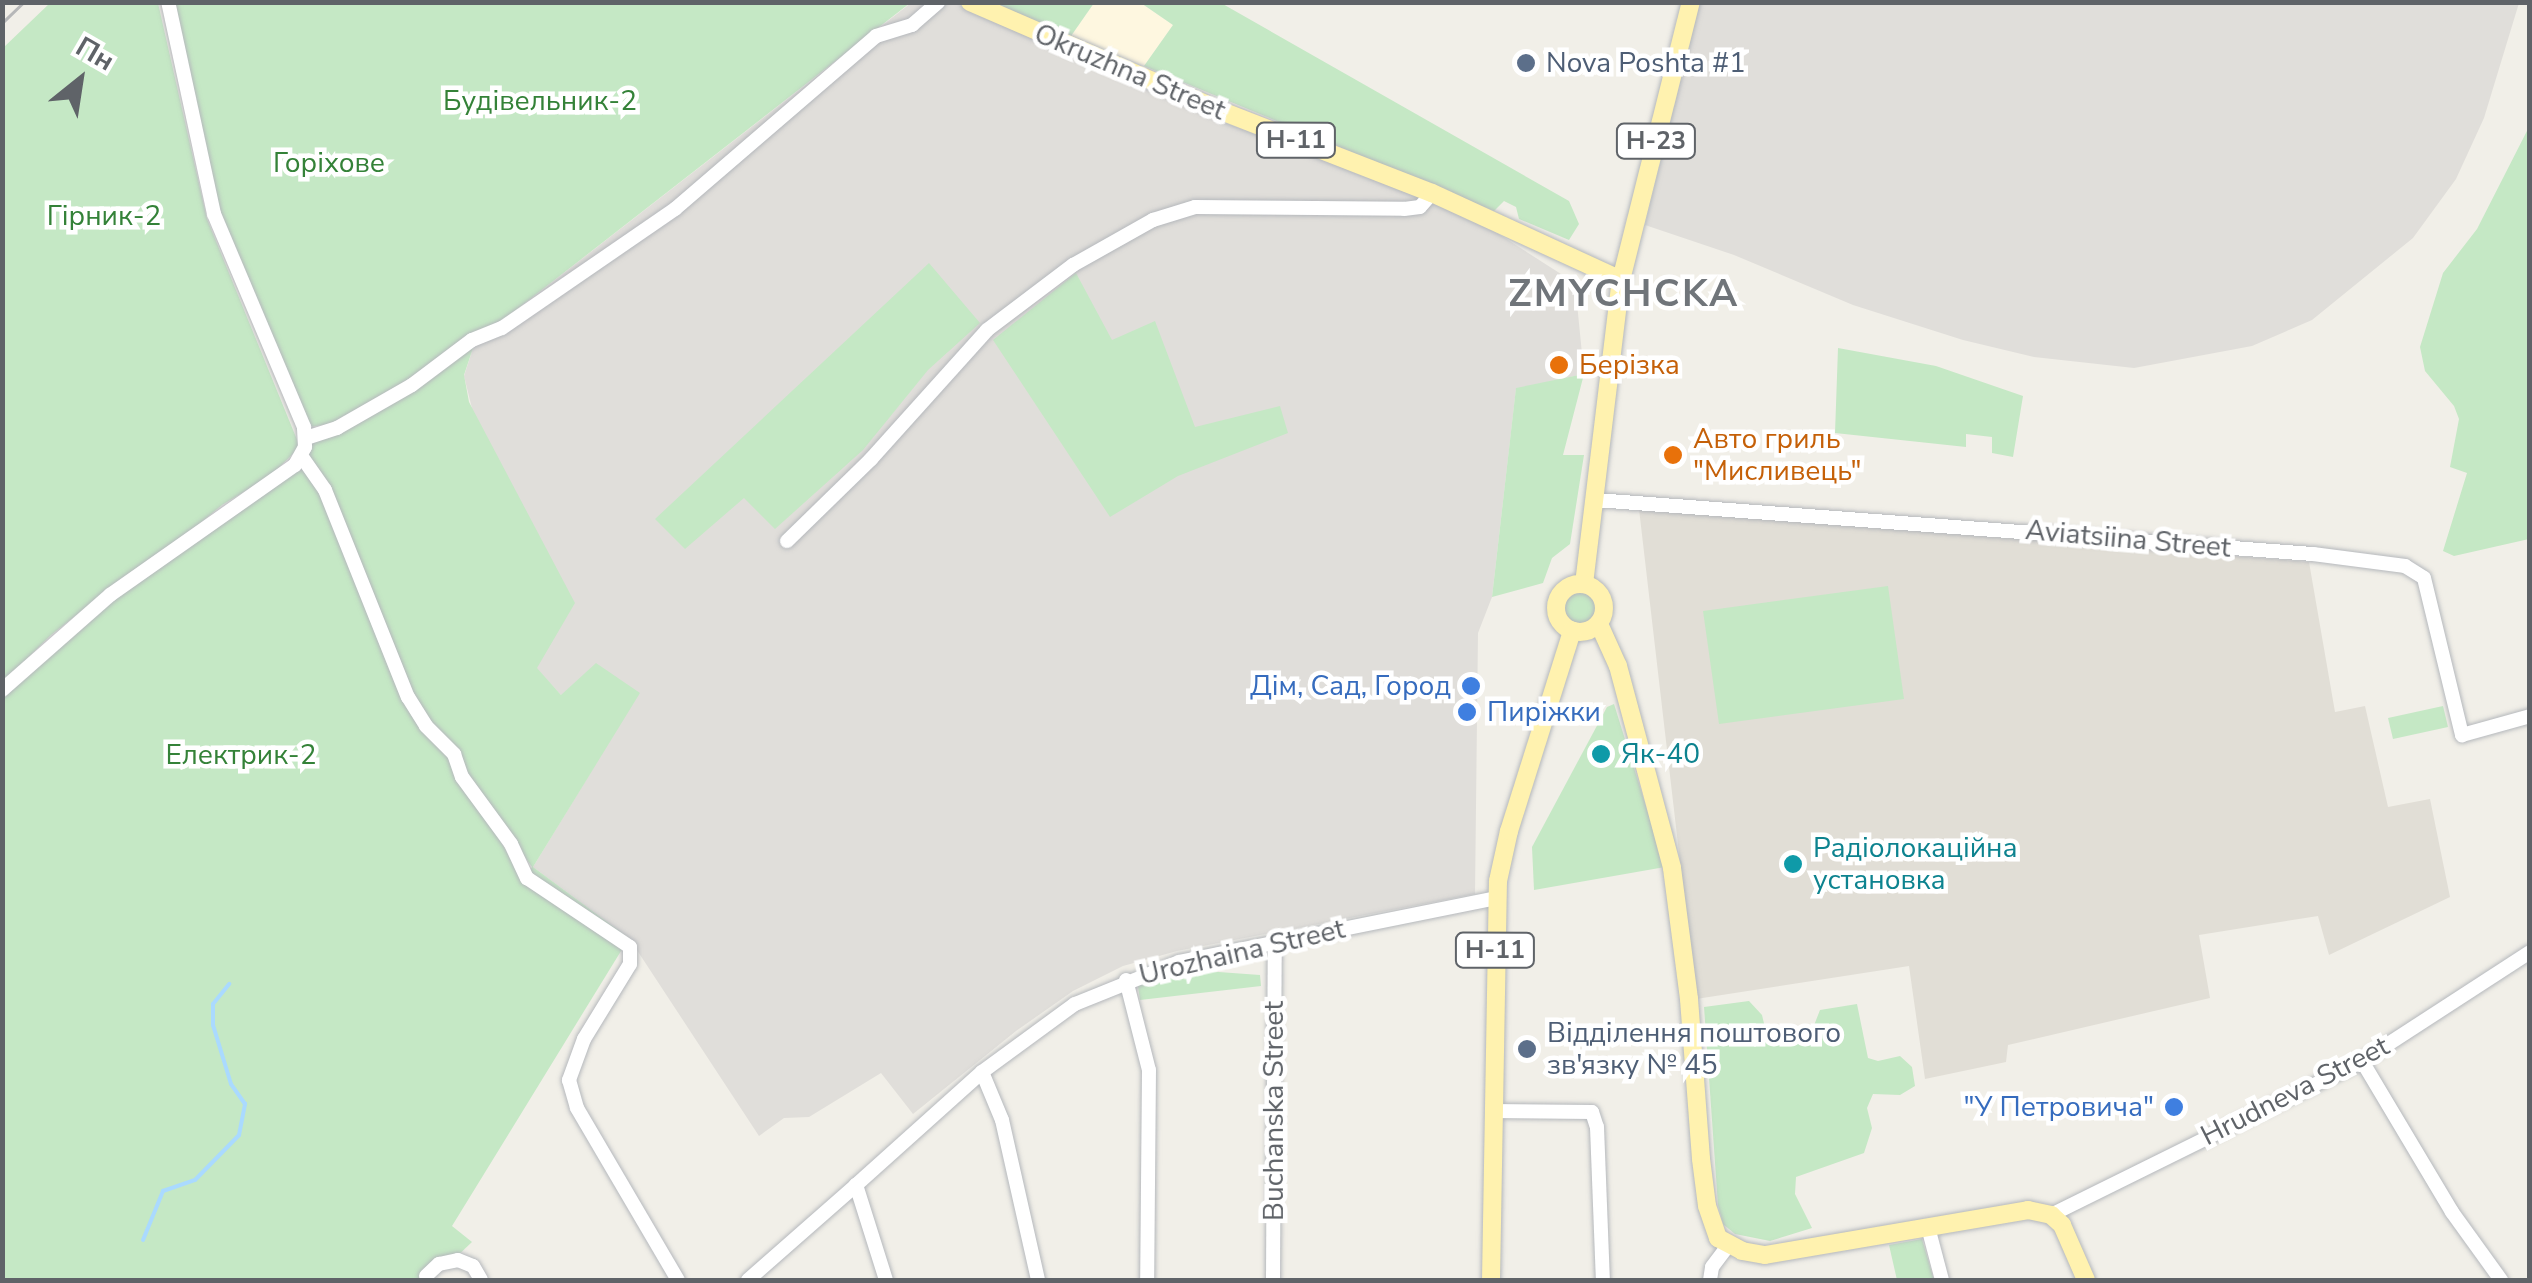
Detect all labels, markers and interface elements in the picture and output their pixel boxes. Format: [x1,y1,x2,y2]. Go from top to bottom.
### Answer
street label: Okruzhna Street [1029,17,1231,127]
text: Пн [69,28,121,80]
north arrow [30,30,130,130]
place label: Nova Poshta #1 [1546,46,1746,80]
marker: Nova Poshta #1 [1515,52,1537,74]
park label: Будівельник-2 [443,84,637,118]
road number: Н-11 [1254,120,1338,160]
road number: Н-23 [1614,121,1698,161]
park label: Горіхове [273,146,385,180]
park label: Гірник-2 [47,199,161,233]
district label: ZMYCHCKA [1508,271,1740,317]
place label: Берізка [1579,348,1680,382]
marker: Берізка [1548,354,1570,376]
place label: Авто гриль "Мисливець" [1693,422,1861,488]
marker: Авто гриль "Мисливець" [1662,444,1684,466]
street label: Aviatsiina Street [2024,513,2232,565]
place label: Дім, Сад, Город [1250,669,1451,703]
marker: Дім, Сад, Город [1460,675,1482,697]
place label: Пиріжки [1487,695,1601,729]
marker: Пиріжки [1456,701,1478,723]
place label: Як-40 [1621,737,1700,771]
park label: Електрик-2 [165,738,317,772]
marker: Як-40 [1590,743,1612,765]
place label: Радіолокаційна установка [1813,831,2018,897]
marker: Радіолокаційна установка [1782,853,1804,875]
street label: Urozhaina Street [1136,912,1348,992]
road number: Н-11 [1452,930,1538,970]
street label: Buchanska Street [1257,1001,1291,1221]
place label: Відділення поштового зв'язку № 45 [1547,1016,1841,1082]
street label: Hrudneva Street [2195,1029,2395,1153]
marker: Відділення поштового зв'язку № 45 [1516,1038,1538,1060]
place label: "У Петровича" [1963,1090,2154,1124]
marker: "У Петровича" [2163,1096,2185,1118]

